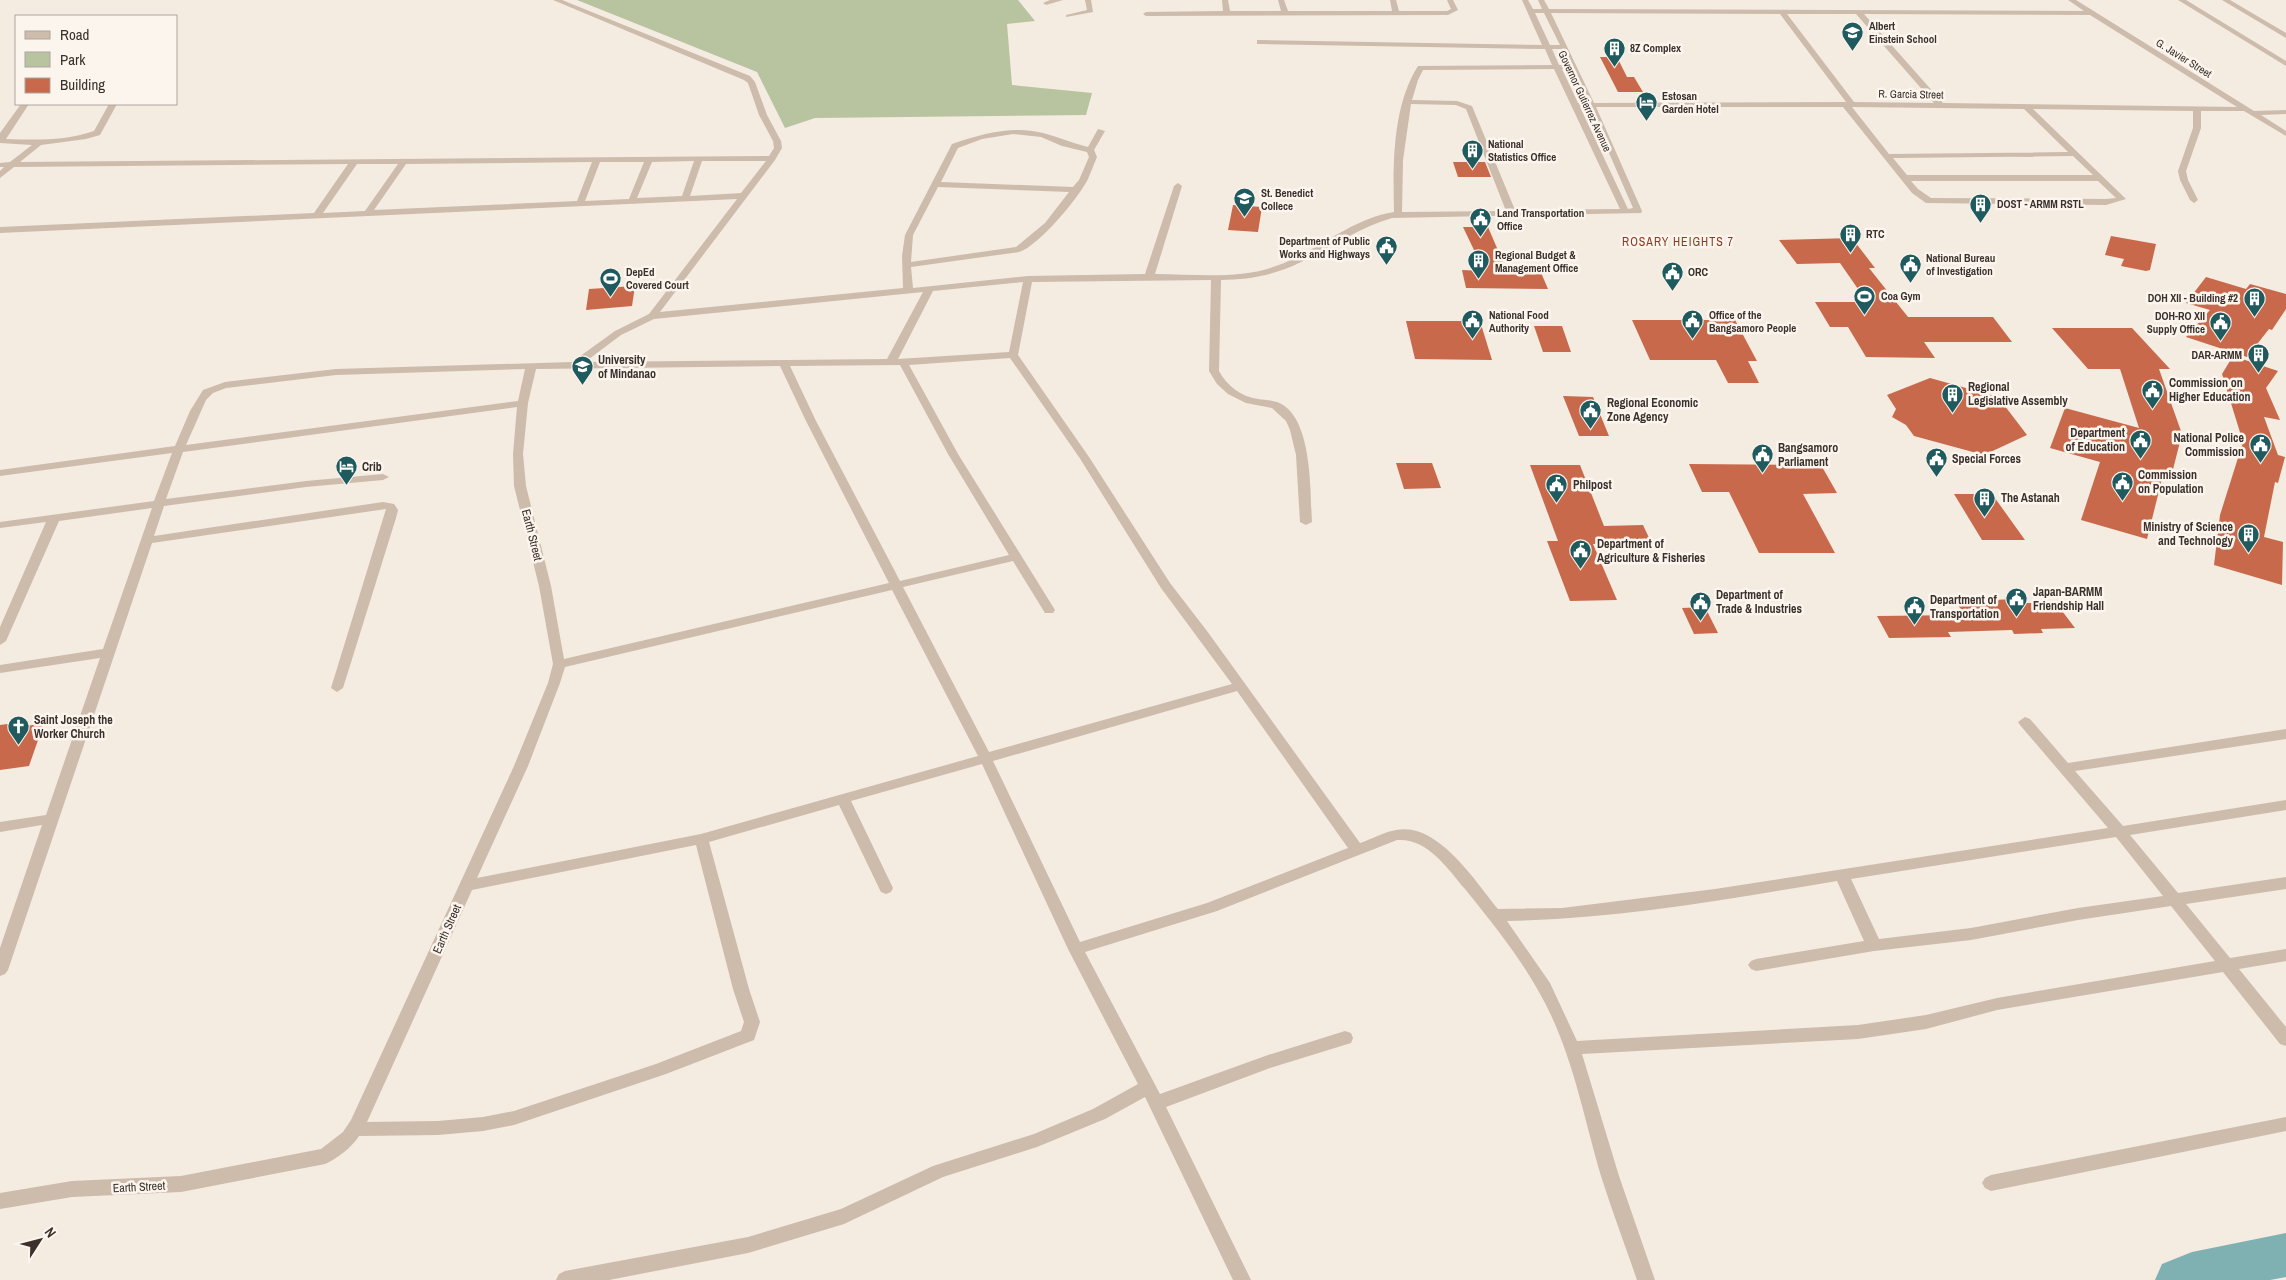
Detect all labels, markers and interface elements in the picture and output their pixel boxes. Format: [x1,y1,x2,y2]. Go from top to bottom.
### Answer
legend [15,15,178,105]
place label: Albert Einstein School [1869,19,1937,46]
school or university icon: Albert Einstein School [1841,20,1865,51]
text: Road [60,24,89,45]
street label: G. Javier Street [2153,35,2215,81]
building icon: 8Z Complex [1602,36,1626,67]
place label: 8Z Complex [1630,41,1681,55]
street label: Governor Gutierrez Avenue [1555,48,1615,154]
text: Park [60,49,86,70]
text: Building [60,74,105,95]
street label: R. Garcia Street [1878,86,1944,102]
place label: Estosan Garden Hotel [1662,89,1719,116]
hotel icon: Estosan Garden Hotel [1634,90,1658,121]
place label: National Statistics Office [1488,137,1556,164]
building icon: National Statistics Office [1460,138,1484,169]
place label: St. Benedict Collece [1261,186,1313,213]
school or university icon: St. Benedict Collece [1233,187,1257,218]
building icon: DOST - ARMM RSTL [1969,192,1993,223]
place label: DOST - ARMM RSTL [1997,197,2084,211]
place label: Land Transportation Office [1497,206,1584,233]
public building icon: Land Transportation Office [1469,207,1493,238]
building icon: RTC [1838,222,1862,253]
place label: RTC [1866,227,1885,241]
place label: Department of Public Works and Highways [1279,234,1370,261]
district label: ROSARY HEIGHTS 7 [1622,234,1734,250]
public building icon: Department of Public Works and Highways [1374,235,1398,266]
place label: Regional Budget & Management Office [1495,248,1578,275]
building icon: Regional Budget & Management Office [1467,249,1491,280]
place label: National Bureau of Investigation [1926,251,1995,278]
public building icon: National Bureau of Investigation [1898,252,1922,283]
public building icon: ORC [1660,260,1684,291]
place label: DepEd Covered Court [626,265,689,292]
place label: ORC [1688,265,1709,279]
sports icon: DepEd Covered Court [598,266,622,297]
sports icon: Coa Gym [1853,284,1877,315]
building icon: DOH XII - Building #2 [2242,286,2266,317]
place label: Coa Gym [1881,289,1921,303]
place label: DOH XII - Building #2 [2148,291,2238,305]
place label: National Food Authority [1489,308,1549,335]
place label: Office of the Bangsamoro People [1709,308,1796,335]
public building icon: National Food Authority [1461,309,1485,340]
public building icon: Office of the Bangsamoro People [1681,309,1705,340]
place label: DOH-RO XII Supply Office [2147,309,2205,336]
public building icon: DOH-RO XII Supply Office [2209,310,2233,341]
building icon: DAR-ARMM [2246,343,2270,374]
place label: DAR-ARMM [2191,348,2242,362]
place label: University of Mindanao [598,352,656,382]
school or university icon: University of Mindanao [570,355,594,386]
place label: Commission on Higher Education [2169,375,2250,405]
public building icon: Commission on Higher Education [2141,378,2165,409]
place label: Regional Legislative Assembly [1968,379,2068,409]
building icon: Regional Legislative Assembly [1940,382,1964,413]
place label: Regional Economic Zone Agency [1607,395,1699,425]
public building icon: Regional Economic Zone Agency [1579,398,1603,429]
place label: Department of Education [2065,425,2126,455]
public building icon: Department of Education [2129,428,2153,459]
place label: National Police Commission [2173,430,2245,460]
public building icon: National Police Commission [2248,433,2272,464]
place label: Bangsamoro Parliament [1778,440,1838,470]
public building icon: Bangsamoro Parliament [1750,443,1774,474]
public building icon: Special Forces [1924,447,1948,478]
place label: Special Forces [1952,451,2022,467]
hotel icon: Crib [334,455,358,486]
place label: Crib [362,459,382,475]
place label: Commission on Population [2138,467,2204,497]
public building icon: Commission on Population [2110,470,2134,501]
public building icon: Philpost [1545,473,1569,504]
place label: Philpost [1573,477,1613,493]
building icon: The Astanah [1973,486,1997,517]
place label: The Astanah [2001,490,2060,506]
street label: Earth Street [518,508,546,563]
place label: Ministry of Science and Technology [2143,519,2234,549]
building icon: Ministry of Science and Technology [2237,522,2261,553]
place label: Department of Agriculture & Fisheries [1597,536,1706,566]
public building icon: Department of Agriculture & Fisheries [1569,539,1593,570]
place label: Japan-BARMM Friendship Hall [2033,584,2104,614]
place label: Department of Trade & Industries [1716,587,1802,617]
public building icon: Japan-BARMM Friendship Hall [2005,587,2029,618]
public building icon: Department of Trade & Industries [1688,590,1712,621]
place label: Department of Transportation [1930,592,1999,622]
public building icon: Department of Transportation [1902,595,1926,626]
place label: Saint Joseph the Worker Church [34,712,113,742]
church icon: Saint Joseph the Worker Church [6,715,30,746]
street label: Earth Street [429,902,465,956]
street label: Earth Street [112,1178,166,1196]
north arrow [15,1215,65,1265]
text: N [41,1224,60,1241]

